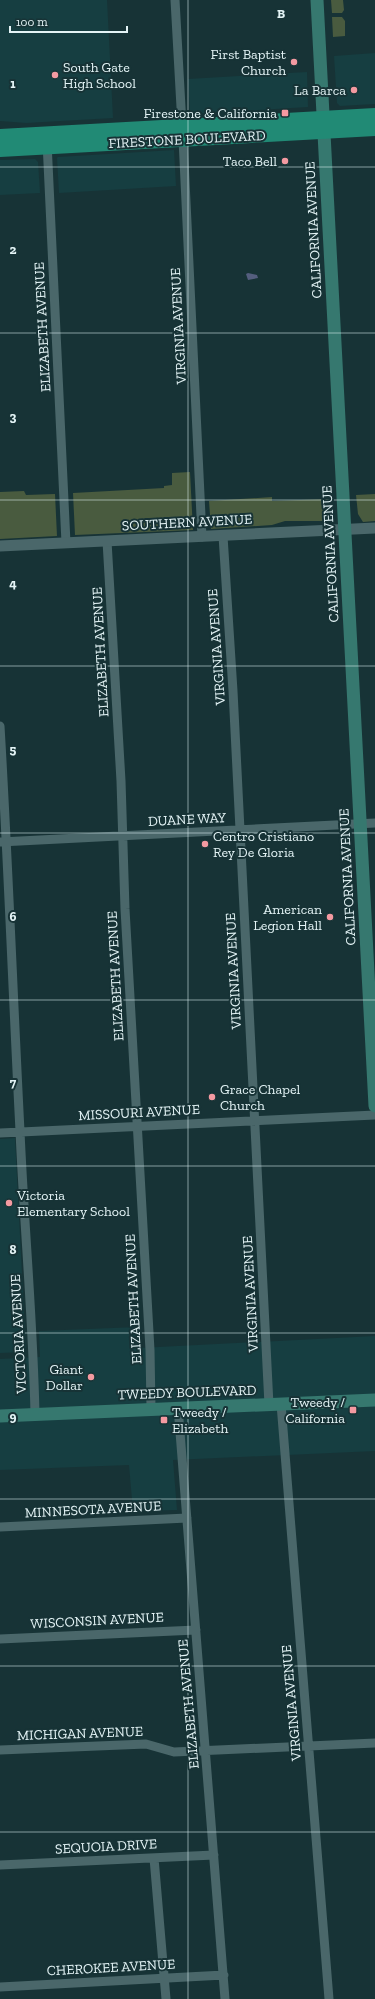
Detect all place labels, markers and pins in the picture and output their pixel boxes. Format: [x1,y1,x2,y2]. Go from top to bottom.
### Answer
place label: First Baptist Church [211,46,287,79]
marker: First Baptist Church [289,57,299,67]
place label: South Gate High School [63,59,136,92]
marker: South Gate High School [50,70,60,80]
place label: La Barca [294,82,346,99]
marker: La Barca [349,85,359,95]
place label: Firestone & California [144,105,277,122]
marker: Firestone & California [280,108,290,118]
place label: Taco Bell [223,153,277,170]
marker: Taco Bell [280,156,290,166]
place label: Centro Cristiano Rey De Gloria [213,828,314,861]
marker: Centro Cristiano Rey De Gloria [200,839,210,849]
place label: American Legion Hall [253,901,322,934]
marker: American Legion Hall [325,912,335,922]
place label: Grace Chapel Church [220,1081,300,1114]
marker: Grace Chapel Church [207,1092,217,1102]
place label: Victoria Elementary School [16,1187,130,1220]
marker: Victoria Elementary School [4,1198,14,1208]
place label: Giant Dollar [46,1361,84,1394]
marker: Giant Dollar [86,1372,96,1382]
place label: Tweedy / California [285,1394,345,1427]
place label: Tweedy / Elizabeth [172,1404,228,1437]
marker: Tweedy / California [348,1405,358,1415]
marker: Tweedy / Elizabeth [159,1415,169,1425]

